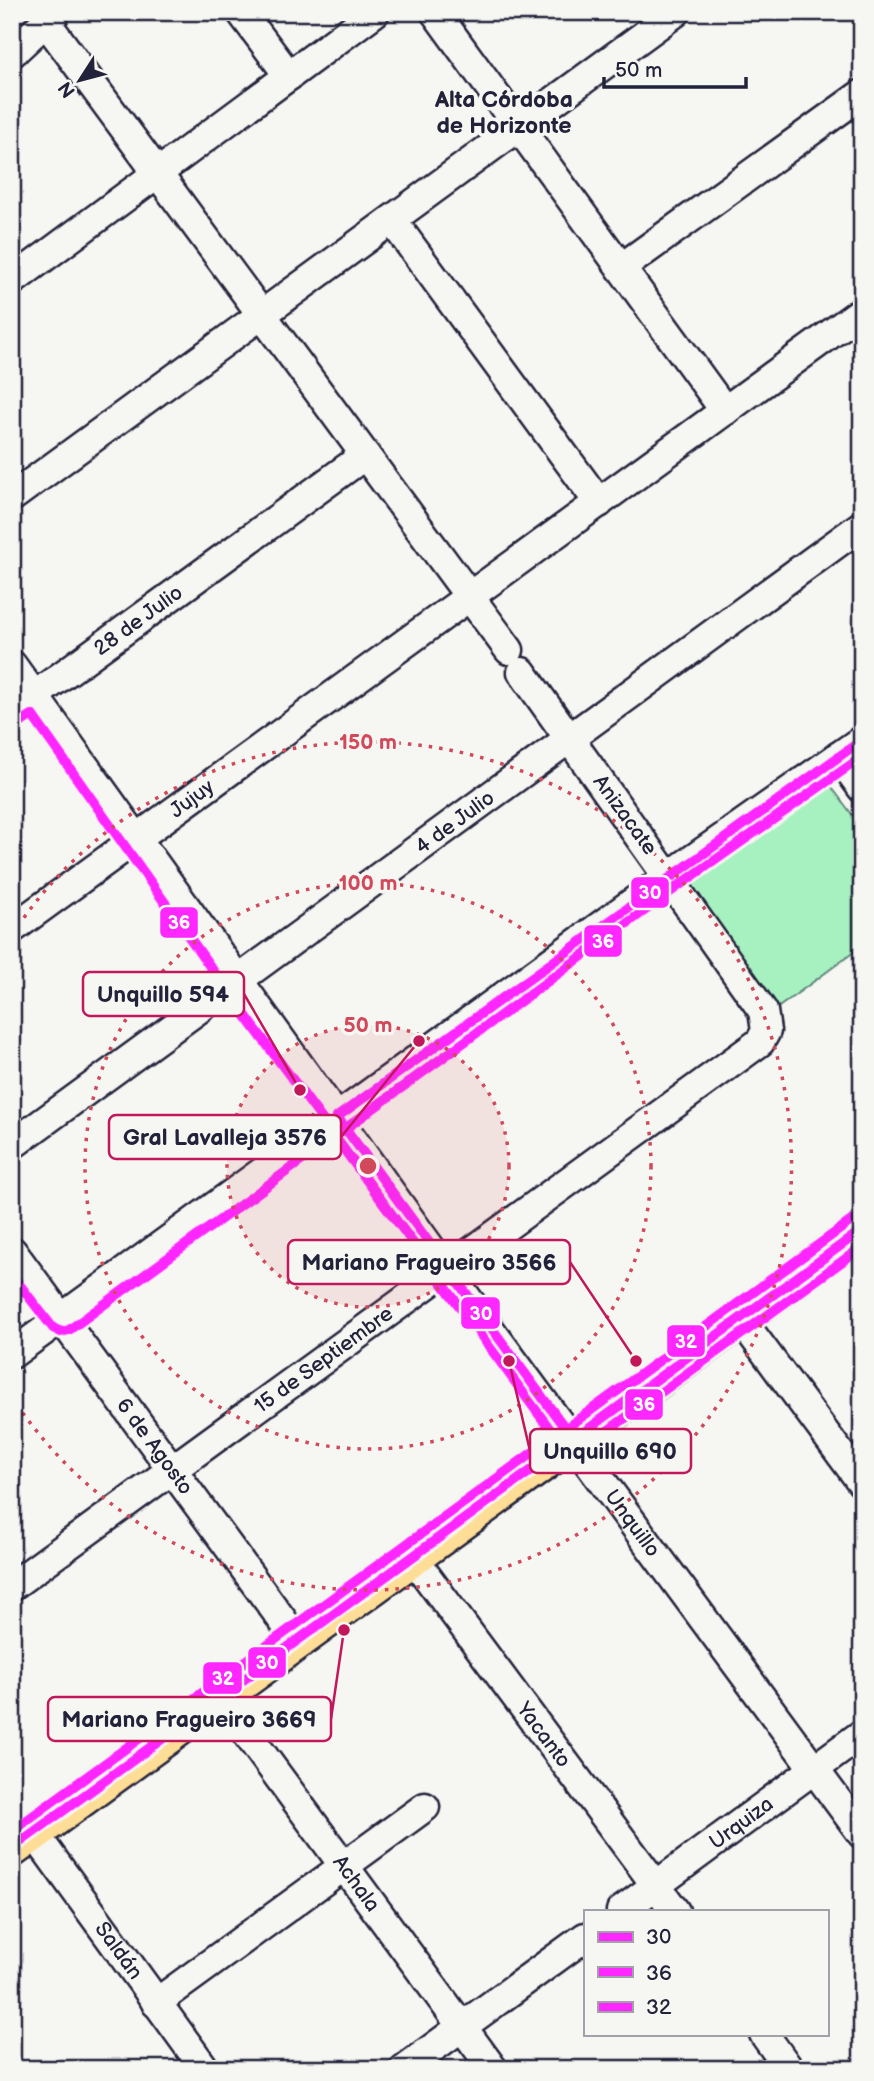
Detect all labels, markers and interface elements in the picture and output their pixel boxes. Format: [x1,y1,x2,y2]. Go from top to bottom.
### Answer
north arrow [46,46,116,116]
scale bar [604,46,746,90]
text: 50 m [615,58,662,83]
text: N [54,77,81,102]
district label: Alta Córdoba de Horizonte [434,86,573,140]
street label: 28 de Julio [89,580,187,661]
text: 150 m [339,730,397,755]
street label: Anizacate [588,770,662,860]
street label: Jujuy [164,774,219,823]
street label: 4 de Julio [410,785,499,859]
text: 100 m [339,871,397,896]
line badge: 30 [630,876,670,909]
text: 30 [639,882,661,905]
line badge: 36 [159,906,199,939]
text: 36 [168,912,190,935]
line badge: 36 [583,924,623,958]
text: 36 [592,931,614,954]
callout: Unquillo 594 [83,972,244,1016]
text: Unquillo 594 [97,981,230,1009]
text: 50 m [344,1013,392,1038]
callout: Gral Lavalleja 3576 [109,1115,341,1159]
text: Gral Lavalleja 3576 [123,1124,327,1152]
centre of rings [356,1154,380,1178]
callout: Mariano Fragueiro 3566 [288,1240,570,1284]
text: Mariano Fragueiro 3566 [302,1249,556,1277]
line badge: 30 [460,1296,501,1330]
street label: 15 de Septiembre [249,1301,398,1418]
text: 30 [470,1303,492,1326]
line badge: 32 [666,1324,706,1358]
text: 32 [675,1331,698,1354]
line badge: 36 [624,1388,664,1421]
street label: 6 de Agosto [111,1393,199,1499]
text: 36 [633,1394,655,1417]
callout: Unquillo 690 [530,1429,691,1473]
text: Unquillo 690 [543,1438,677,1466]
street label: Unquillo [600,1484,666,1562]
line badge: 30 [247,1646,287,1679]
text: 30 [256,1652,278,1675]
line badge: 32 [202,1661,243,1695]
text: 32 [212,1668,235,1691]
street label: Yacanto [511,1696,577,1772]
callout: Mariano Fragueiro 3669 [48,1697,331,1741]
text: Mariano Fragueiro 3669 [61,1706,317,1734]
street label: Urquiza [704,1791,778,1855]
street label: Achala [328,1850,386,1916]
legend [584,1910,828,2036]
street label: Saldán [90,1917,148,1984]
text: 30 [646,1925,671,1950]
text: 36 [646,1961,672,1986]
text: 32 [646,1995,672,2020]

